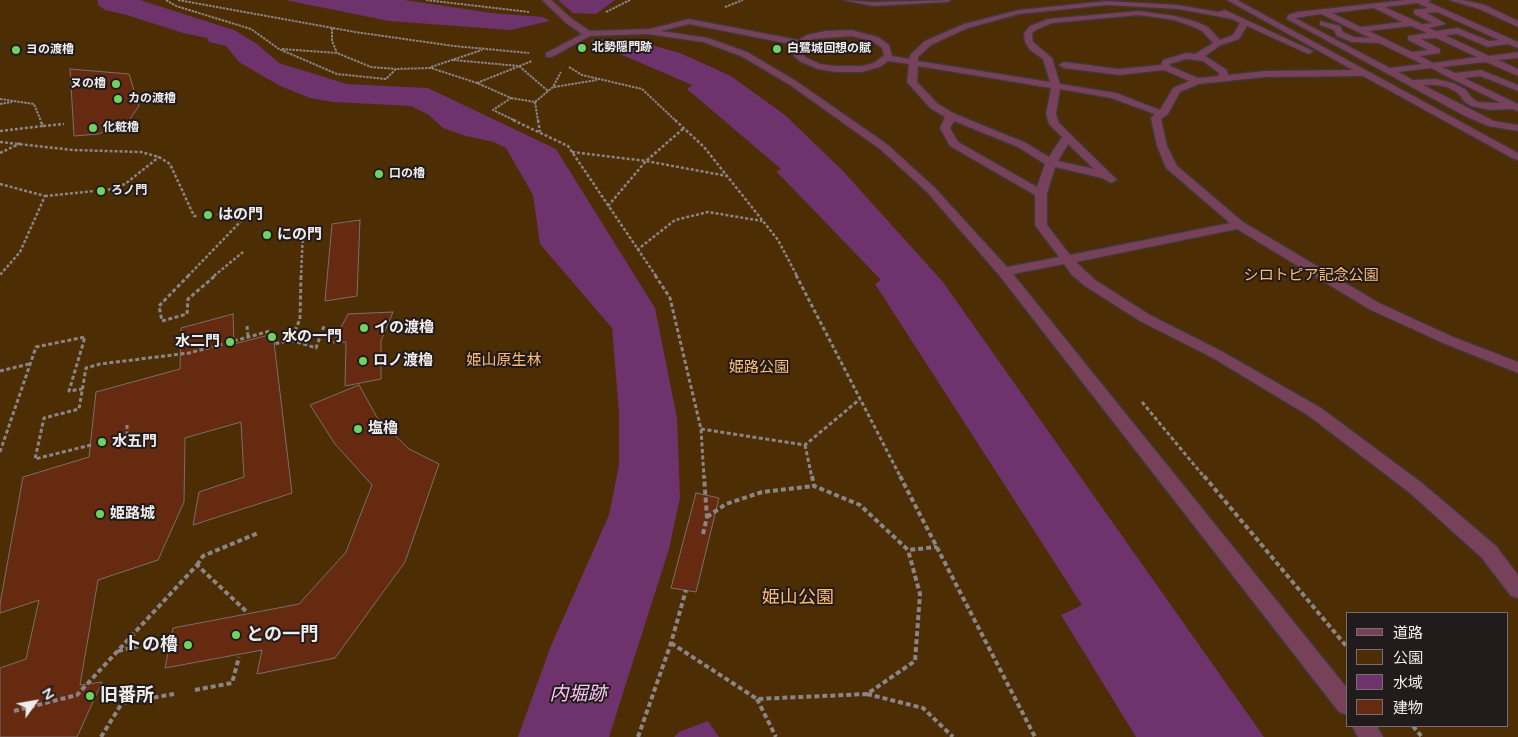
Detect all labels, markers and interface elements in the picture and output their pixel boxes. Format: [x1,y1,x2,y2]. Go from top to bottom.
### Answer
place label: 北勢隠門跡 [592,41,652,55]
marker: 北勢隠門跡 [576,42,588,54]
place label: 白鷺城回想の賦 [787,42,871,56]
place label: ヨの渡櫓 [26,43,74,57]
marker: 白鷺城回想の賦 [771,43,783,55]
marker: ヨの渡櫓 [10,44,22,56]
place label: ヌの櫓 [70,77,106,91]
marker: ヌの櫓 [110,78,122,90]
place label: カの渡櫓 [128,92,176,106]
marker: カの渡櫓 [112,93,124,105]
place label: 化粧櫓 [103,121,139,135]
marker: 化粧櫓 [87,122,99,134]
place label: 口の櫓 [389,167,425,181]
marker: 口の櫓 [373,168,385,180]
place label: ろノ門 [111,184,147,198]
marker: ろノ門 [95,185,107,197]
place label: はの門 [218,206,263,224]
marker: はの門 [202,209,214,221]
place label: にの門 [277,226,322,244]
marker: にの門 [261,229,273,241]
park label: シロトピア記念公園 [1244,267,1378,285]
place label: イの渡櫓 [374,319,434,337]
marker: イの渡櫓 [358,322,370,334]
place label: 水の一門 [282,328,342,346]
marker: 水の一門 [266,331,278,343]
place label: 水二門 [175,333,220,351]
marker: 水二門 [224,336,236,348]
place label: ロノ渡櫓 [373,352,433,370]
park label: 姫山原生林 [467,352,541,370]
marker: ロノ渡櫓 [357,355,369,367]
park label: 姫路公園 [729,359,789,377]
place label: 塩櫓 [368,420,398,438]
marker: 塩櫓 [352,423,364,435]
place label: 水五門 [112,433,157,451]
marker: 水五門 [96,436,108,448]
place label: 姫路城 [110,505,155,523]
marker: 姫路城 [94,508,106,520]
park label: 姫山公園 [762,587,834,609]
legend [1346,612,1508,727]
place label: との一門 [246,624,318,646]
text: 道路 [1393,624,1423,642]
marker: との一門 [230,629,242,641]
place label: トの櫓 [124,634,178,656]
marker: トの櫓 [182,639,194,651]
text: 公園 [1393,649,1423,667]
text: 水域 [1393,674,1423,692]
north arrow [10,677,60,727]
water label: 内堀跡 [550,684,606,706]
text: N [38,685,58,703]
place label: 旧番所 [100,685,154,707]
marker: 旧番所 [84,690,96,702]
text: 建物 [1393,699,1423,717]

